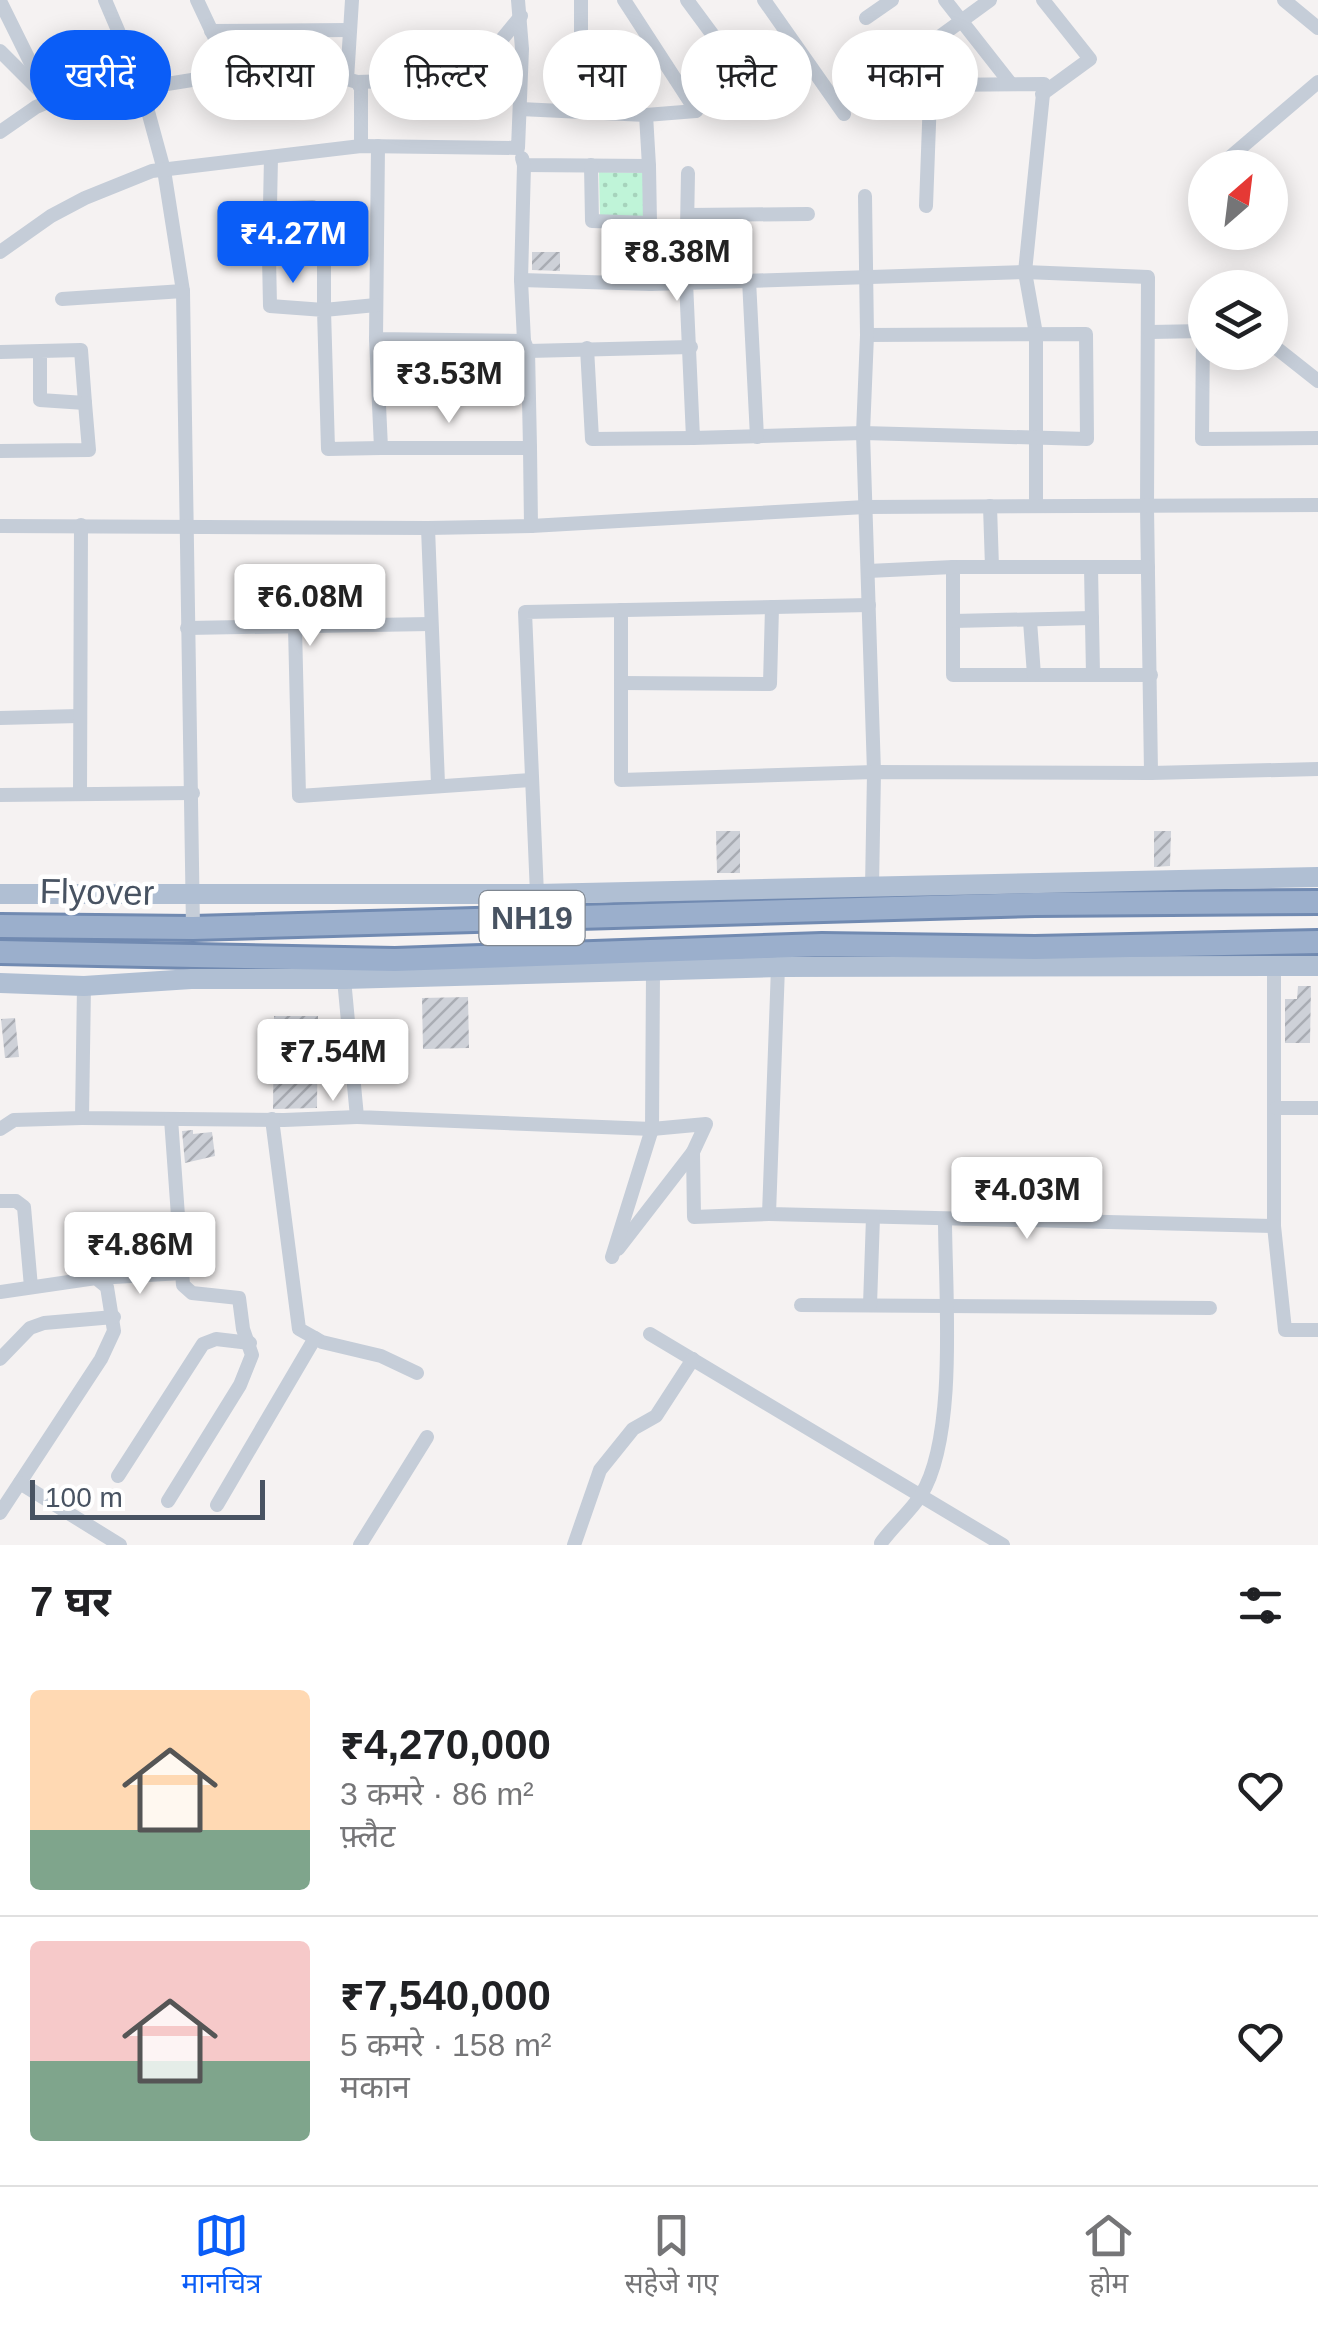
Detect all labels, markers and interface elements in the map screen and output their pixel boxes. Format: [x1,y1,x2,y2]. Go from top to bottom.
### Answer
chip: खरीदें [30,30,171,120]
chip: किराया [191,30,349,120]
chip: फ़िल्टर [369,30,523,120]
chip: नया [543,30,661,120]
chip: फ़्लैट [681,30,812,120]
chip: मकान [832,30,978,120]
north arrow [1188,150,1288,250]
map controls [1188,150,1288,370]
pin: ₹4.27M [212,201,374,286]
text: ₹4.27M [239,215,347,251]
pin: ₹8.38M [596,219,758,304]
text: ₹8.38M [623,233,731,269]
button: layers [1188,270,1288,370]
pin: ₹3.53M [368,341,530,426]
text: ₹3.53M [395,355,503,391]
pin: ₹6.08M [229,564,391,649]
text: ₹6.08M [256,578,364,614]
street label: Flyover [39,871,155,912]
road number: NH19 [480,891,584,945]
pin: ₹7.54M [252,1019,414,1104]
text: ₹7.54M [279,1033,387,1069]
pin: ₹4.03M [946,1157,1108,1242]
text: ₹4.03M [973,1171,1081,1207]
pin: ₹4.86M [59,1212,221,1297]
text: ₹4.86M [86,1226,194,1262]
scale bar [30,1475,265,1520]
text: 100 m [45,1482,123,1513]
text: 7 घर [30,1578,111,1625]
icon: filters [1233,1578,1288,1633]
text: ₹4,270,000 [340,1721,551,1768]
icon: home [110,1730,230,1850]
icon: heart [1233,1763,1288,1818]
text: 3 कमरे · 86 m² [340,1776,534,1812]
text: फ़्लैट [340,1818,395,1854]
text: ₹7,540,000 [340,1972,551,2019]
icon: home [110,1981,230,2101]
icon: heart [1233,2014,1288,2069]
text: 5 कमरे · 158 m² [340,2027,552,2063]
text: मकान [340,2069,410,2105]
tab: मानचित्र [182,2208,262,2304]
tab: सहेजे गए [625,2208,718,2304]
tab: होम [1081,2208,1136,2304]

